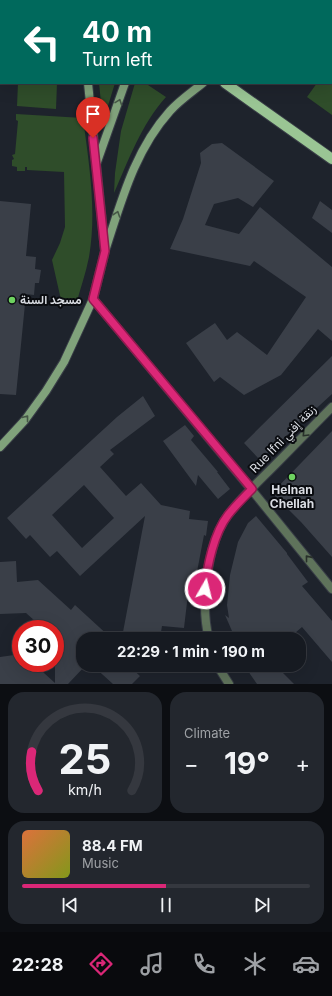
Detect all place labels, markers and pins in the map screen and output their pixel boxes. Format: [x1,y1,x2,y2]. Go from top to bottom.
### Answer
pin [76,97,110,138]
place label: مسجد السنة [20,292,82,307]
marker: مسجد السنة [7,295,17,305]
marker: Helnan Chellah [287,472,297,482]
place label: Helnan Chellah [270,482,314,511]

